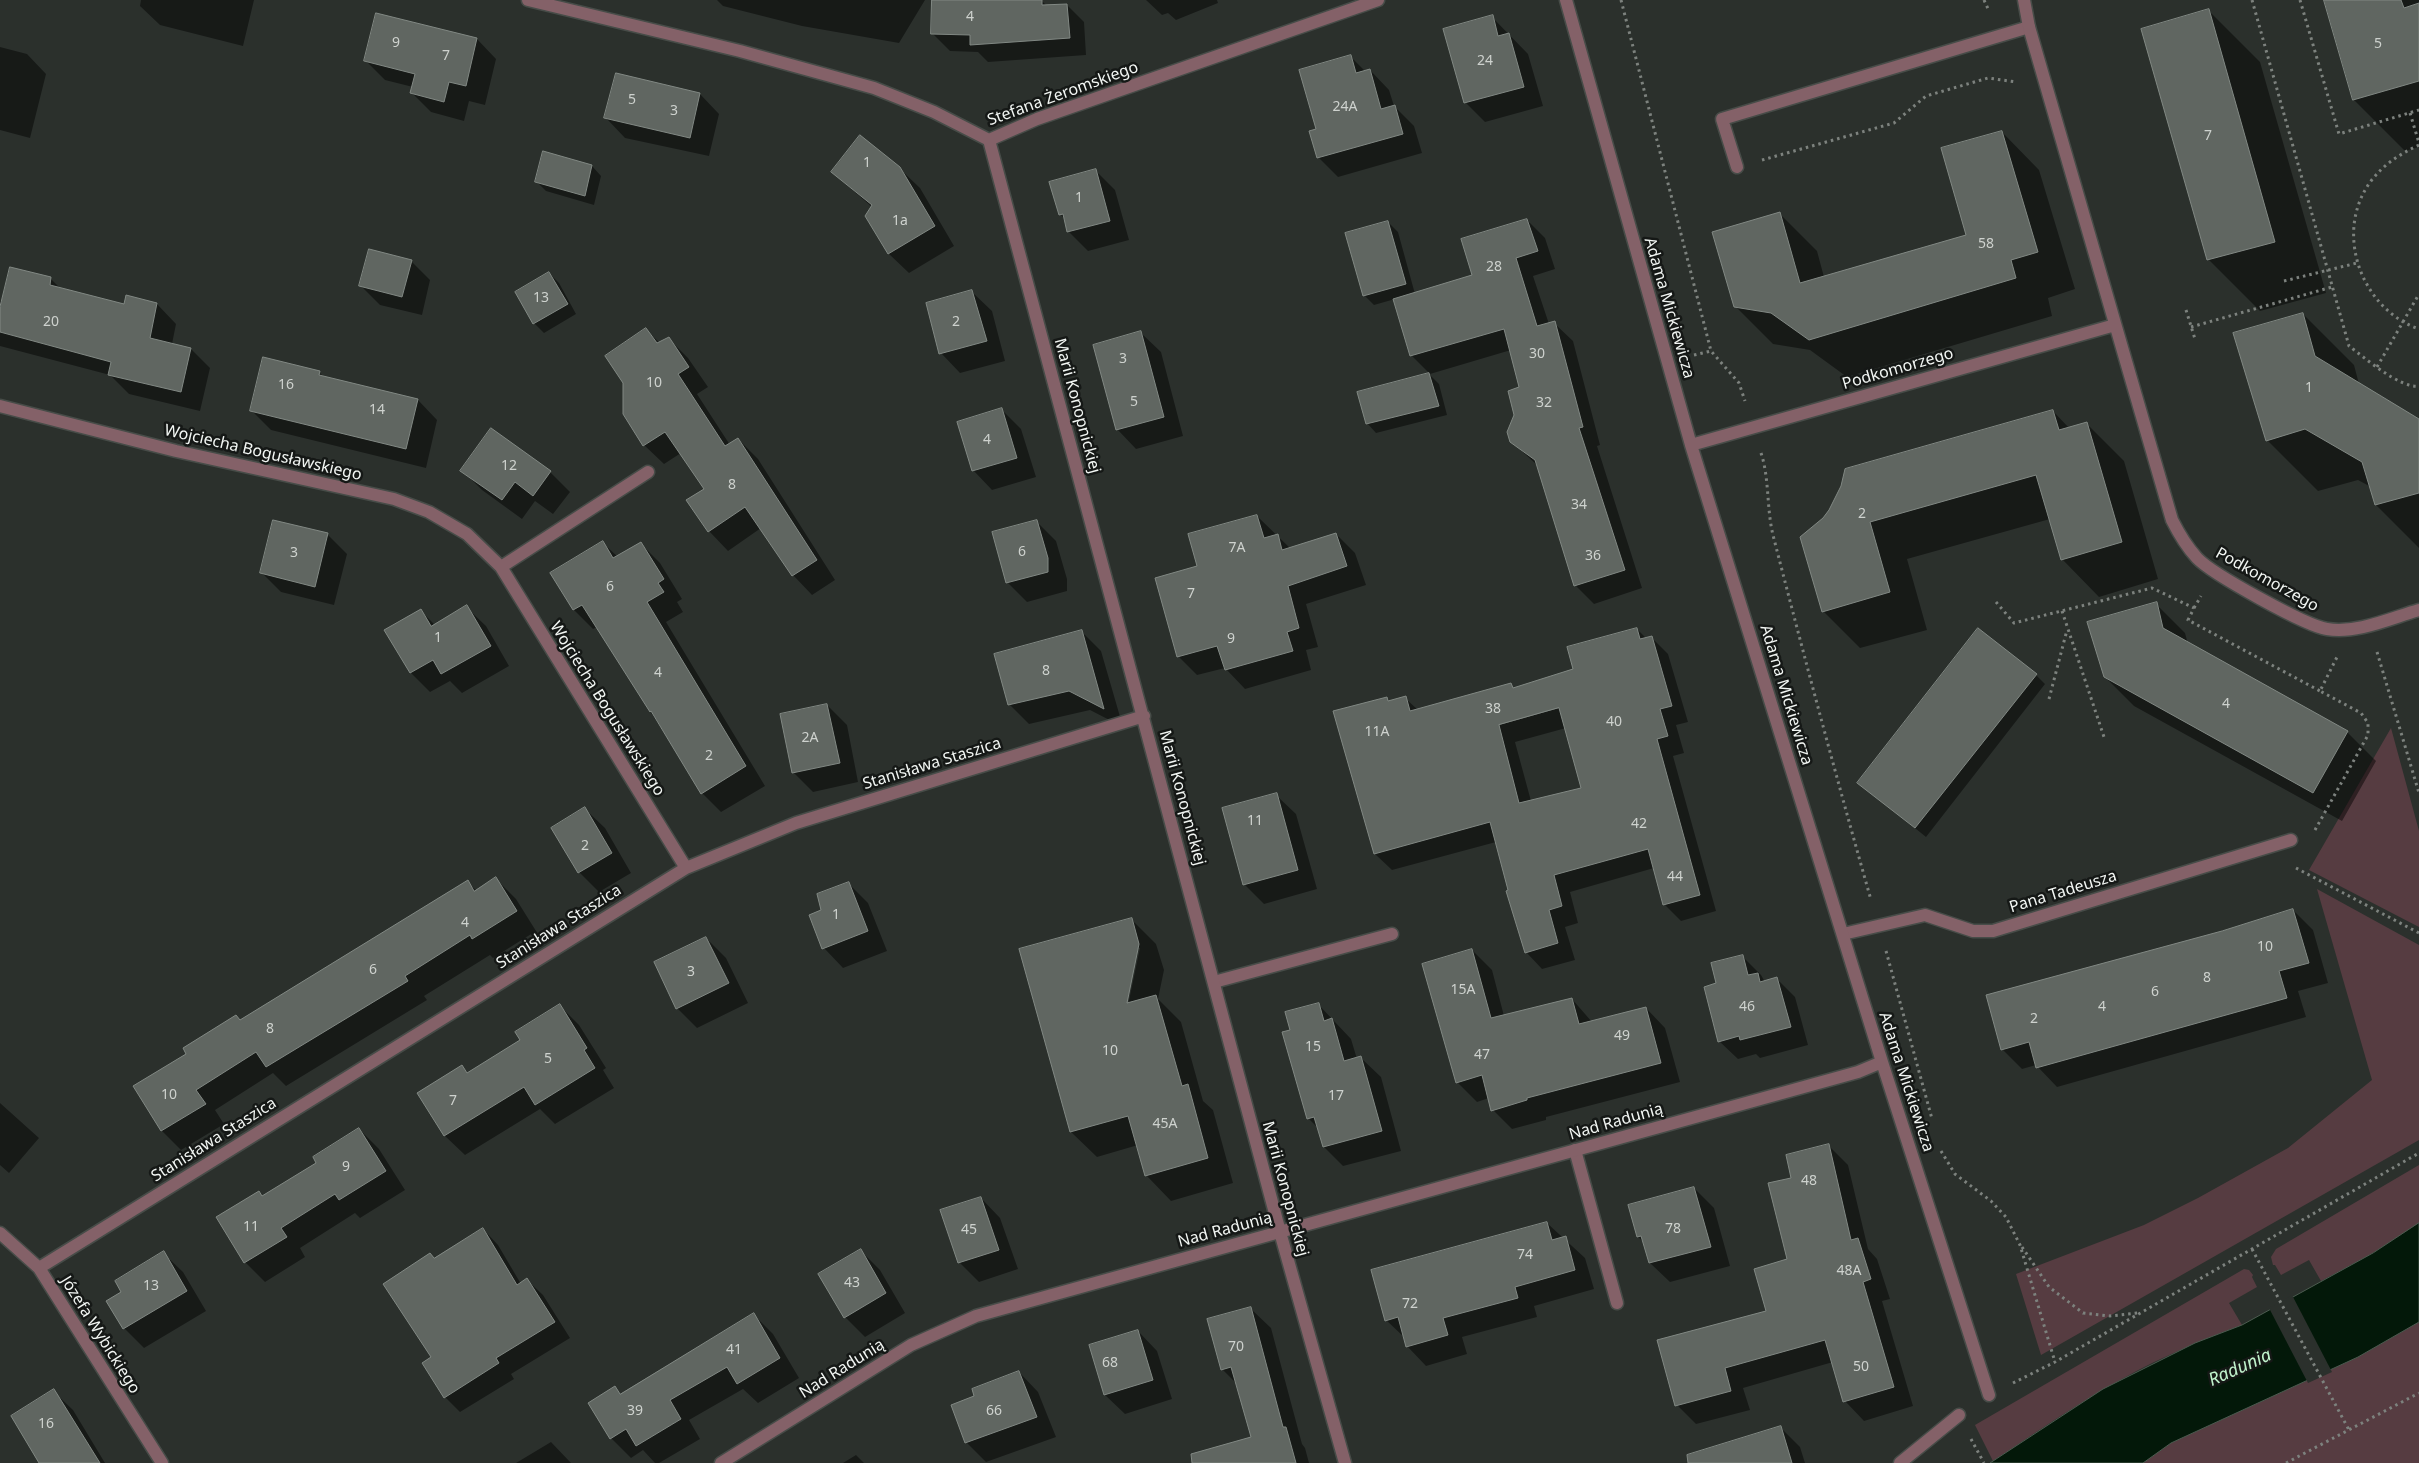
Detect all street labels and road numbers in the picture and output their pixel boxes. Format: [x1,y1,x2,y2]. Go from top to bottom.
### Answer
street label: Stefana Żeromskiego [985,58,1141,130]
street label: Adama Mickiewicza [1640,235,1698,381]
street label: Marii Konopnickiej [1050,336,1104,476]
street label: Podkomorzego [1840,344,1956,394]
street label: Wojciecha Bogusławskiego [162,421,364,485]
street label: Podkomorzego [2212,544,2322,616]
street label: Wojciecha Bogusławskiego [545,618,669,800]
street label: Adama Mickiewicza [1756,623,1816,767]
street label: Marii Konopnickiej [1155,728,1209,868]
street label: Stanisława Staszica [861,734,1003,794]
street label: Pana Tadeusza [2007,867,2119,917]
street label: Stanisława Staszica [493,881,625,973]
street label: Adama Mickiewicza [1874,1010,1938,1154]
street label: Stanisława Staszica [148,1094,280,1186]
street label: Nad Radunią [1567,1099,1665,1145]
street label: Marii Konopnickiej [1258,1119,1312,1259]
street label: Nad Radunią [1176,1208,1274,1252]
street label: Józefa Wybickiego [56,1273,144,1397]
street label: Nad Radunią [796,1335,888,1403]

